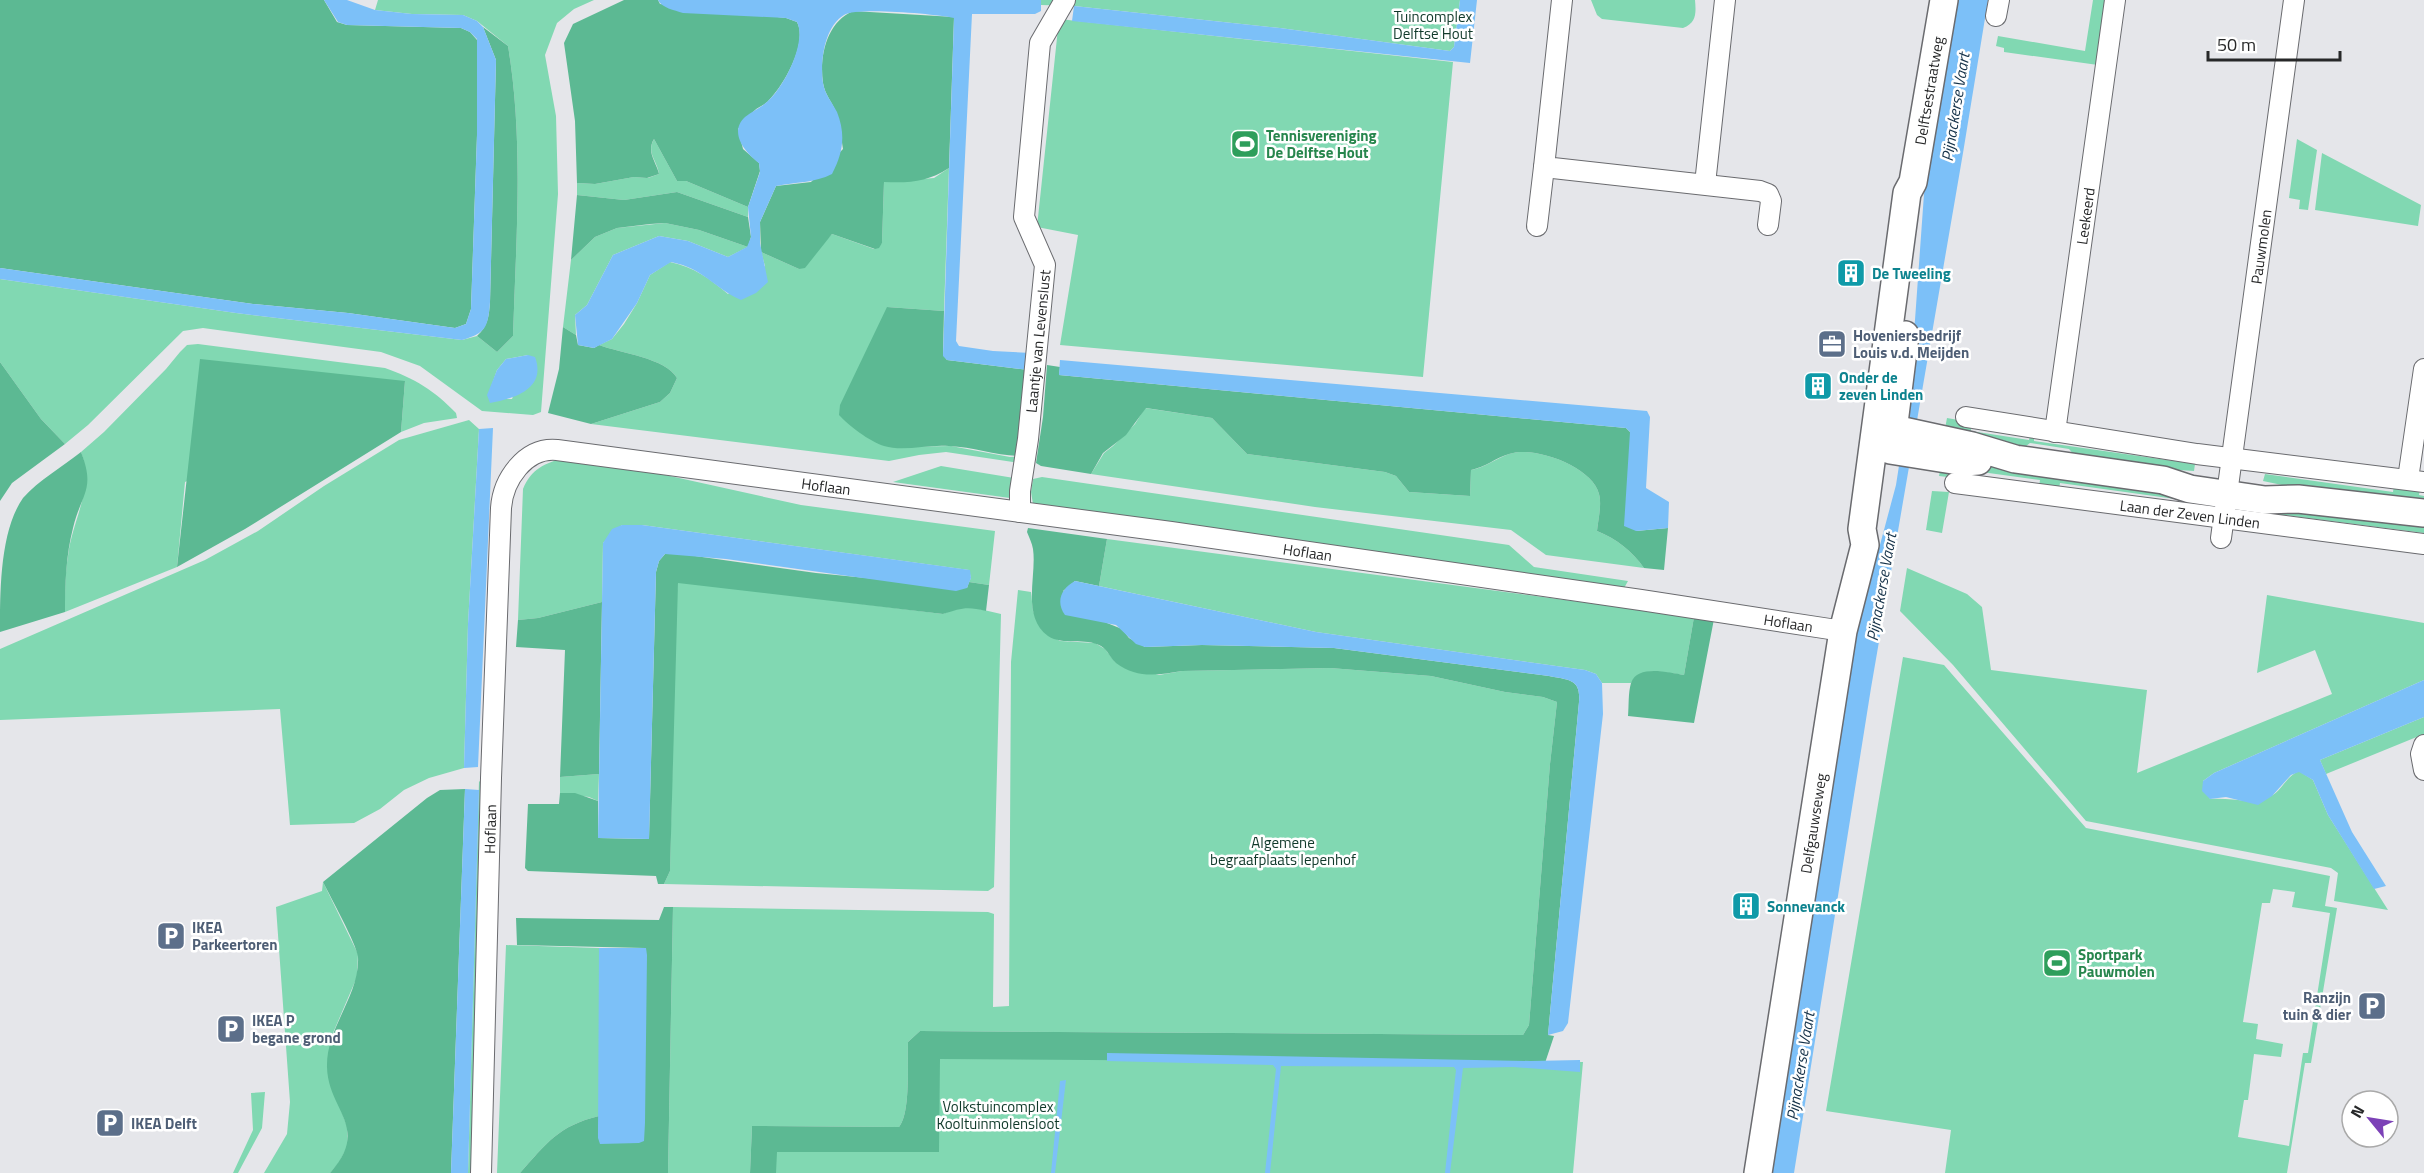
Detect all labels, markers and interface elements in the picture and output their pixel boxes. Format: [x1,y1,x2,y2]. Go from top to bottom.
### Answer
park label: Tuincomplex Delftse Hout [1393,5,1474,45]
scale bar [2208,24,2340,62]
text: 50 m [2217,31,2256,58]
street label: Delftsestraatweg [1908,34,1949,147]
water label: Pijnackerse Vaart [1935,49,1976,163]
place label: Tennisvereniging De Delftse Hout [1266,124,1377,164]
sports icon: Tennisvereniging De Delftse Hout [1229,128,1261,160]
street label: Leekeerd [2070,186,2100,246]
street label: Pauwmolen [2244,208,2277,286]
building icon: De Tweeling [1835,257,1867,289]
place label: De Tweeling [1872,262,1951,285]
street label: Laantje van Levenslust [1019,268,1056,414]
place label: Hoveniersbedrijf Louis v.d. Meijden [1853,324,1969,364]
office icon: Hoveniersbedrijf Louis v.d. Meijden [1816,328,1848,360]
place label: Onder de zeven Linden [1839,366,1923,406]
building icon: Onder de zeven Linden [1802,370,1834,402]
street label: Hoflaan [800,471,852,501]
street label: Laan der Zeven Linden [2119,493,2261,534]
water label: Pijnackerse Vaart [1860,529,1903,643]
street label: Hoflaan [1281,537,1334,567]
street label: Hoflaan [1762,608,1815,638]
street label: Delfgauwseweg [1794,771,1832,875]
street label: Hoflaan [478,804,502,854]
park label: Algemene begraafplaats Iepenhof [1210,831,1356,871]
building icon: Sonnevanck [1730,890,1762,922]
place label: Sonnevanck [1767,895,1845,918]
place label: IKEA Parkeertoren [192,916,277,956]
parking icon: IKEA Parkeertoren [155,920,187,952]
place label: Sportpark Pauwmolen [2078,943,2155,983]
sports icon: Sportpark Pauwmolen [2041,947,2073,979]
place label: Ranzijn tuin & dier [2283,986,2351,1026]
parking icon: Ranzijn tuin & dier [2356,990,2388,1022]
water label: Pijnackerse Vaart [1780,1008,1821,1122]
place label: IKEA P begane grond [252,1009,341,1049]
parking icon: IKEA P begane grond [215,1013,247,1045]
north arrow [2340,1089,2400,1149]
park label: Volkstuincomplex Kooltuinmolensloot [936,1095,1060,1135]
text: N [2344,1101,2370,1122]
parking icon: IKEA Delft [94,1107,126,1139]
place label: IKEA Delft [131,1112,197,1135]

